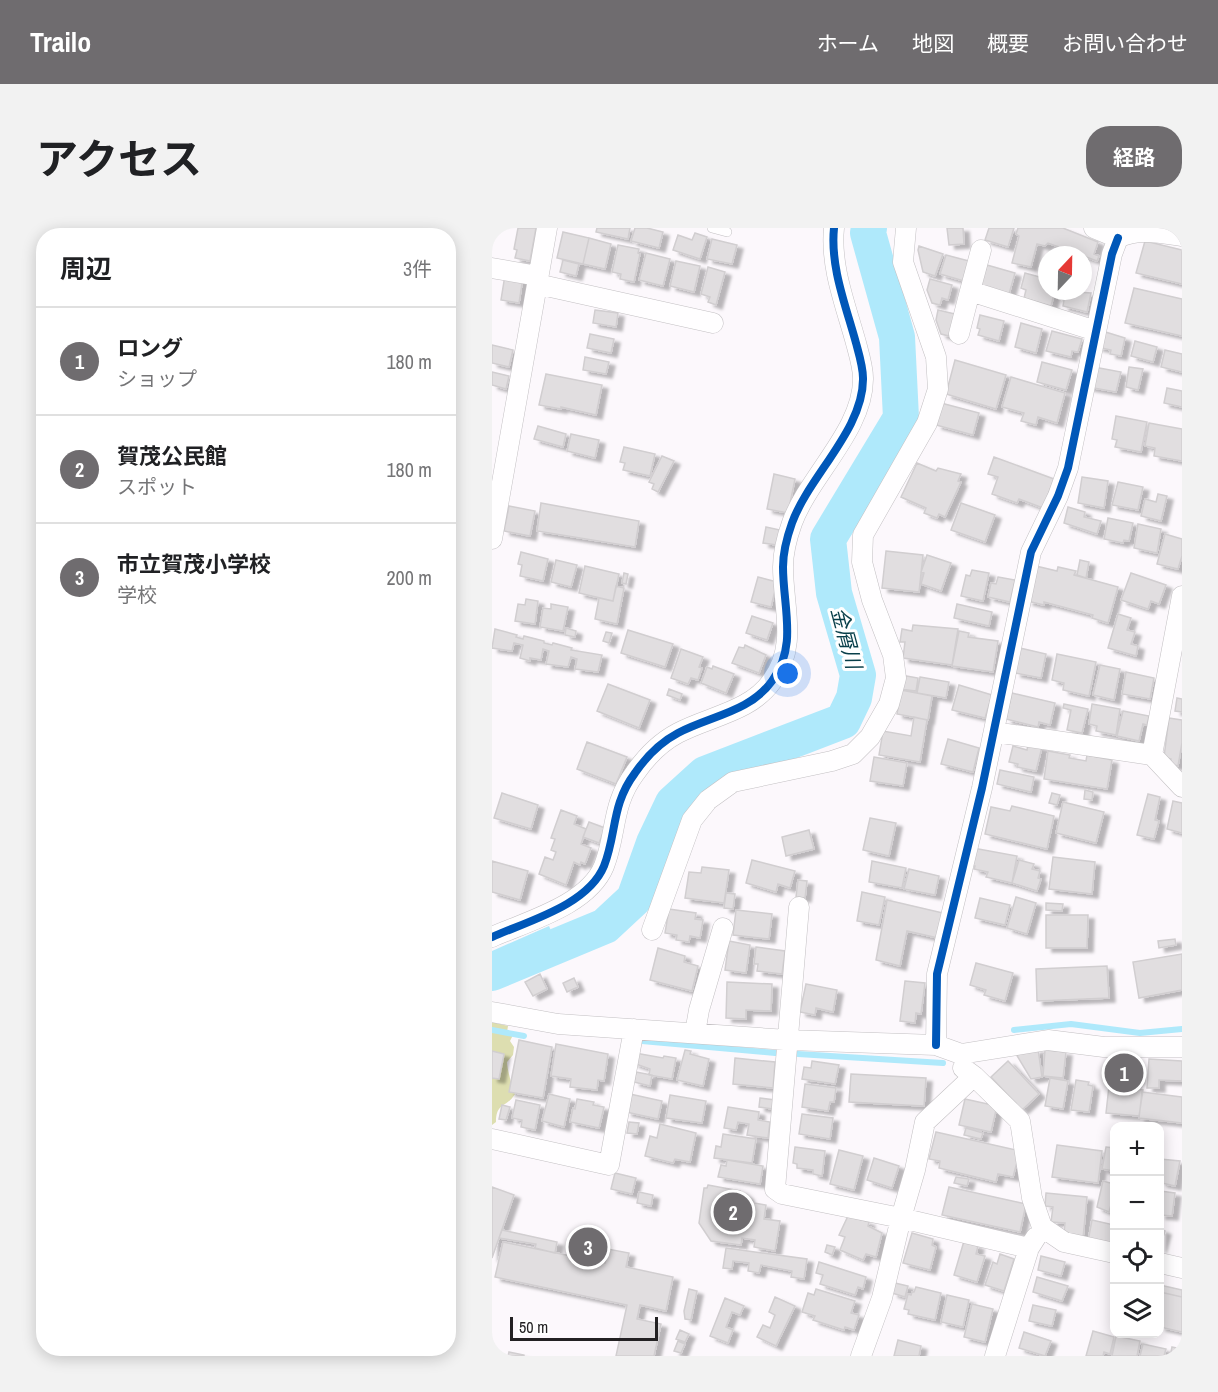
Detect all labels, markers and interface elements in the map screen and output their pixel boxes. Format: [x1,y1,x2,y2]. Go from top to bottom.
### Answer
text: Trailo [30,23,91,61]
text: ホーム [817,29,879,58]
text: 地図 [912,29,954,58]
text: 概要 [987,29,1029,58]
text: お問い合わせ [1062,29,1188,58]
button: 経路 [1086,126,1182,187]
text: アクセス [36,131,202,187]
north arrow [1038,246,1092,300]
text: 周辺 [60,251,112,286]
text: 3件 [403,255,432,282]
text: ロング [117,333,183,363]
text: 1 [75,348,84,375]
text: 180 m [386,348,432,375]
text: ショップ [117,365,197,392]
text: 賀茂公民館 [117,441,227,471]
text: 2 [75,456,84,483]
text: 180 m [386,456,432,483]
text: スポット [117,473,197,500]
text: 市立賀茂小学校 [117,549,271,579]
text: 3 [75,564,84,591]
text: 200 m [386,564,432,591]
text: 学校 [117,581,157,608]
water label: 金屑川 [824,604,869,674]
your location [773,659,802,688]
pin: 1 [1104,1050,1144,1096]
map controls [1110,1122,1164,1338]
button: + [1110,1122,1164,1176]
button: − [1110,1176,1164,1230]
pin: 2 [714,1190,752,1234]
pin: 3 [568,1224,608,1270]
button: locate [1110,1230,1164,1284]
button: layers [1110,1284,1164,1338]
scale bar [510,1314,658,1342]
text: 50 m [519,1316,548,1338]

